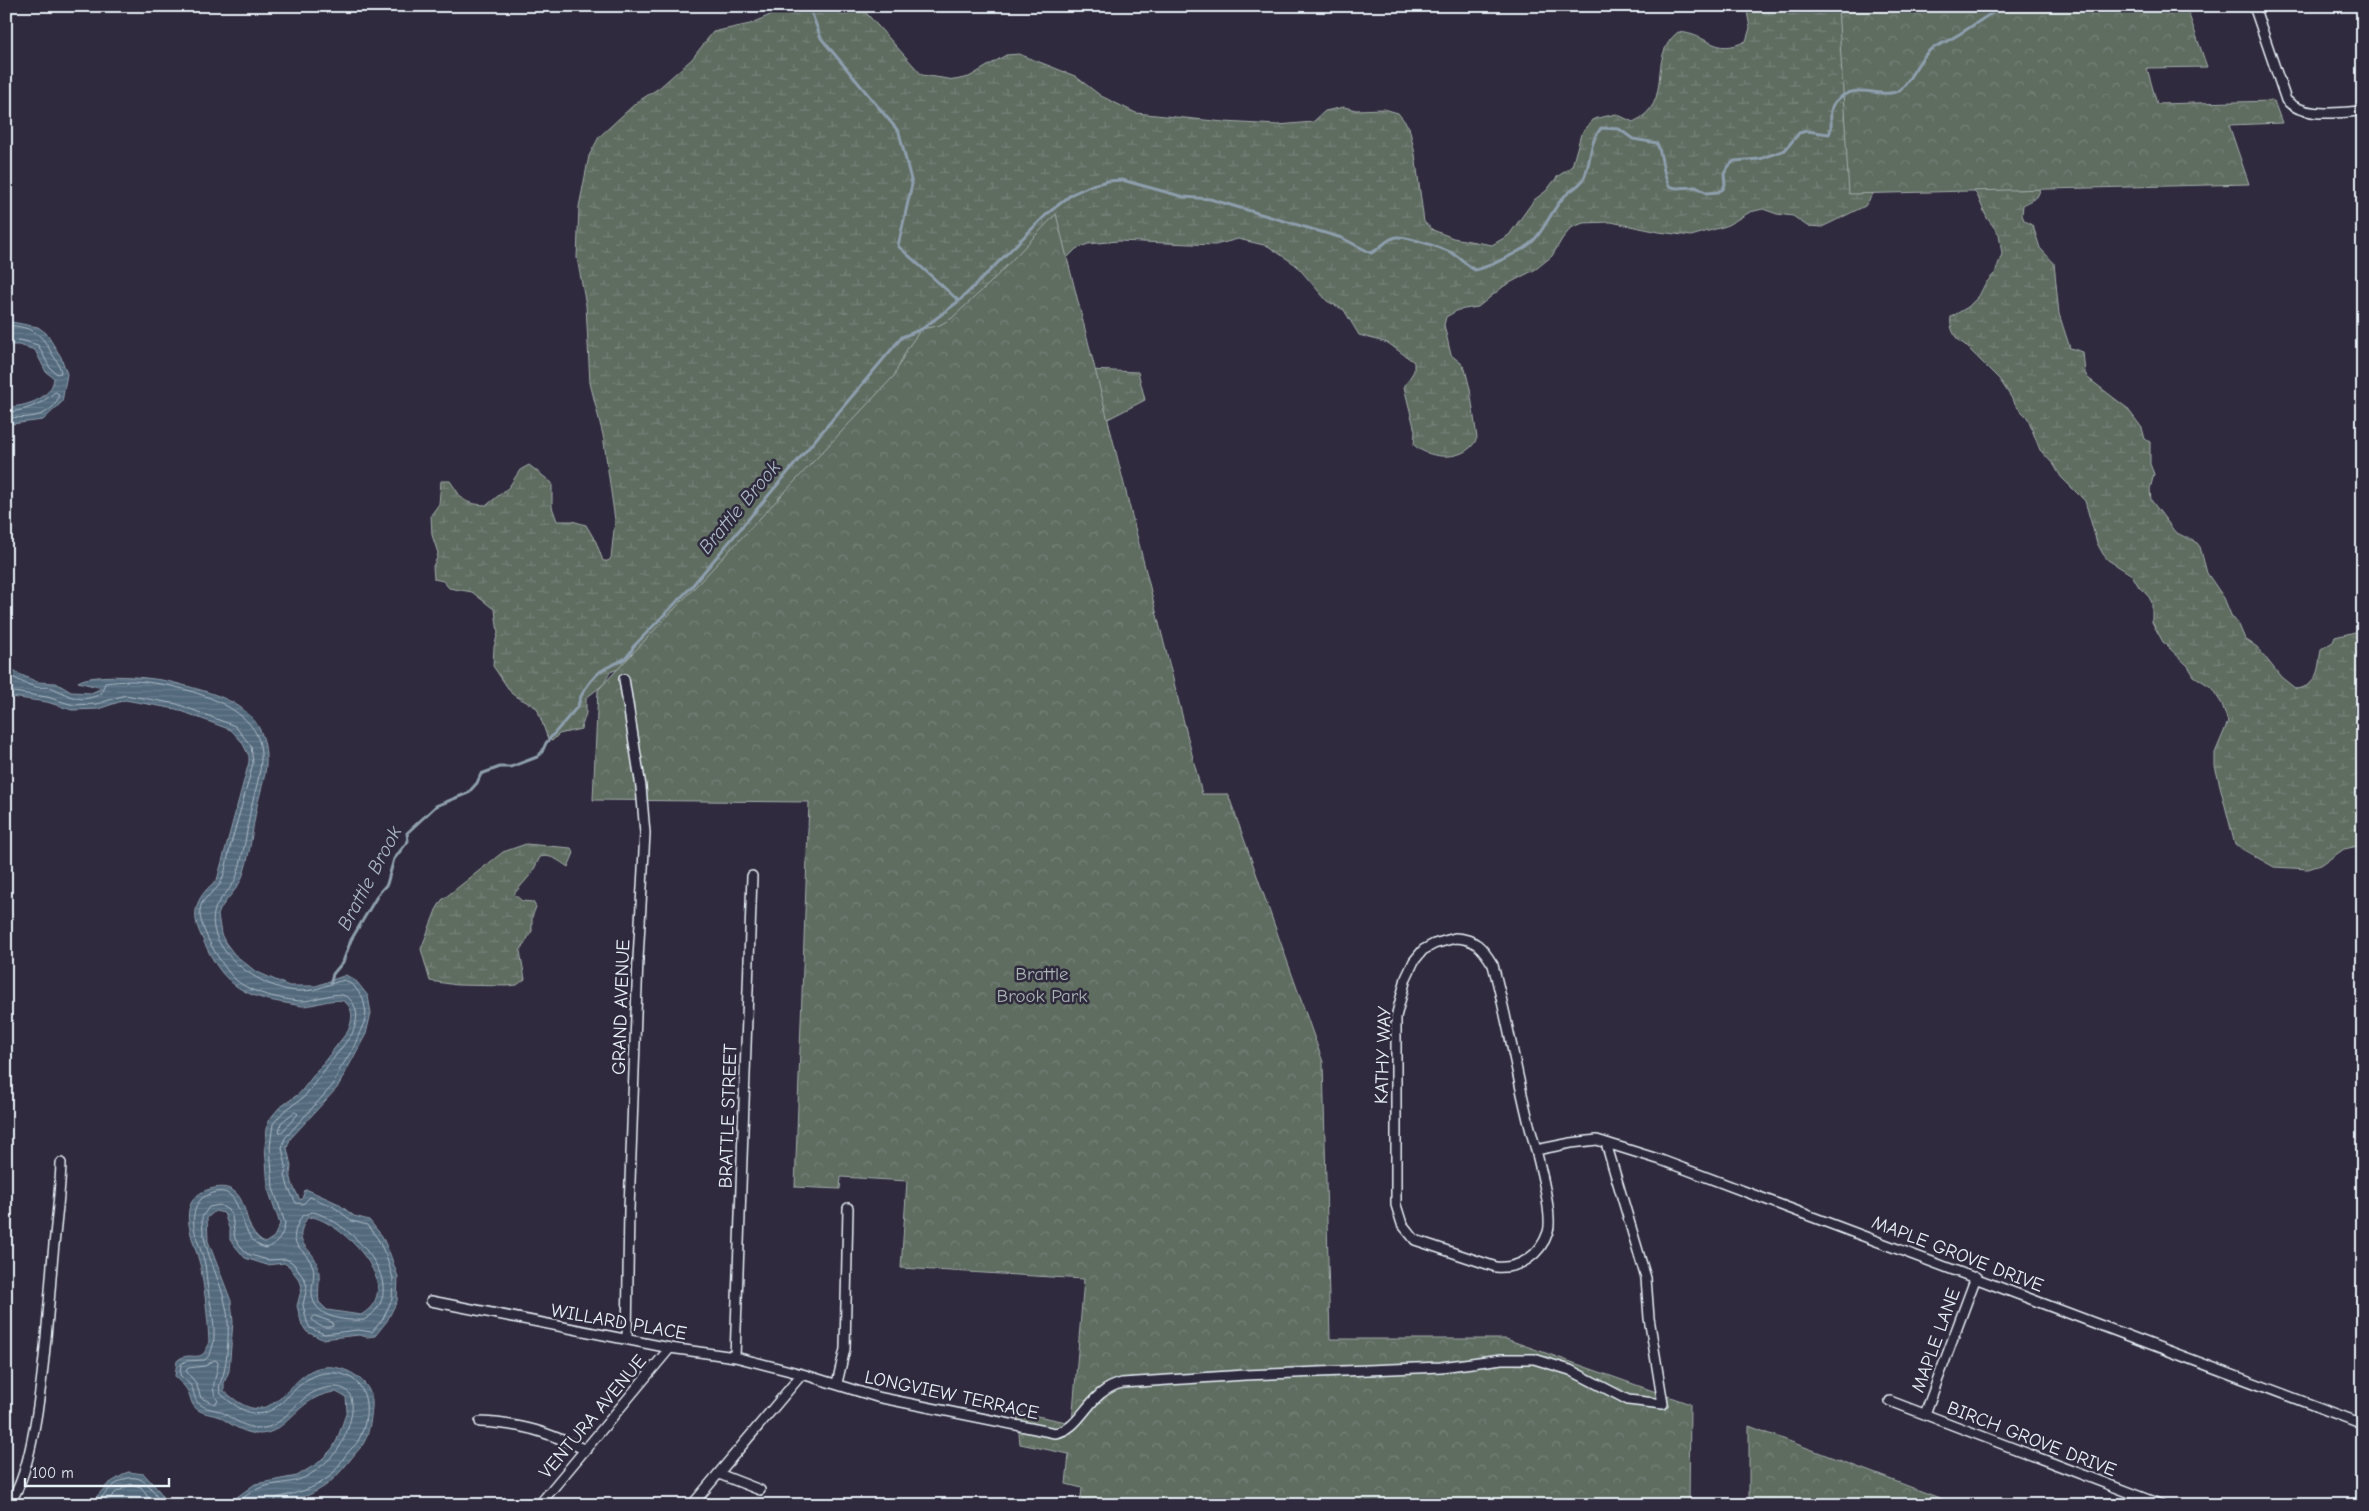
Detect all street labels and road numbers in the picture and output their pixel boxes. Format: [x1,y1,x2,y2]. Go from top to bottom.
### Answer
street label: GRAND AVENUE [608,939,634,1075]
street label: KATHY WAY [1370,1005,1396,1104]
street label: BRATTLE STREET [714,1043,742,1189]
street label: MAPLE GROVE DRIVE [1869,1211,2047,1297]
street label: MAPLE LANE [1907,1285,1965,1396]
street label: WILLARD PLACE [549,1299,689,1345]
street label: VENTURA AVENUE [535,1350,651,1483]
street label: LONGVIEW TERRACE [863,1366,1041,1424]
street label: BIRCH GROVE DRIVE [1944,1397,2119,1481]

